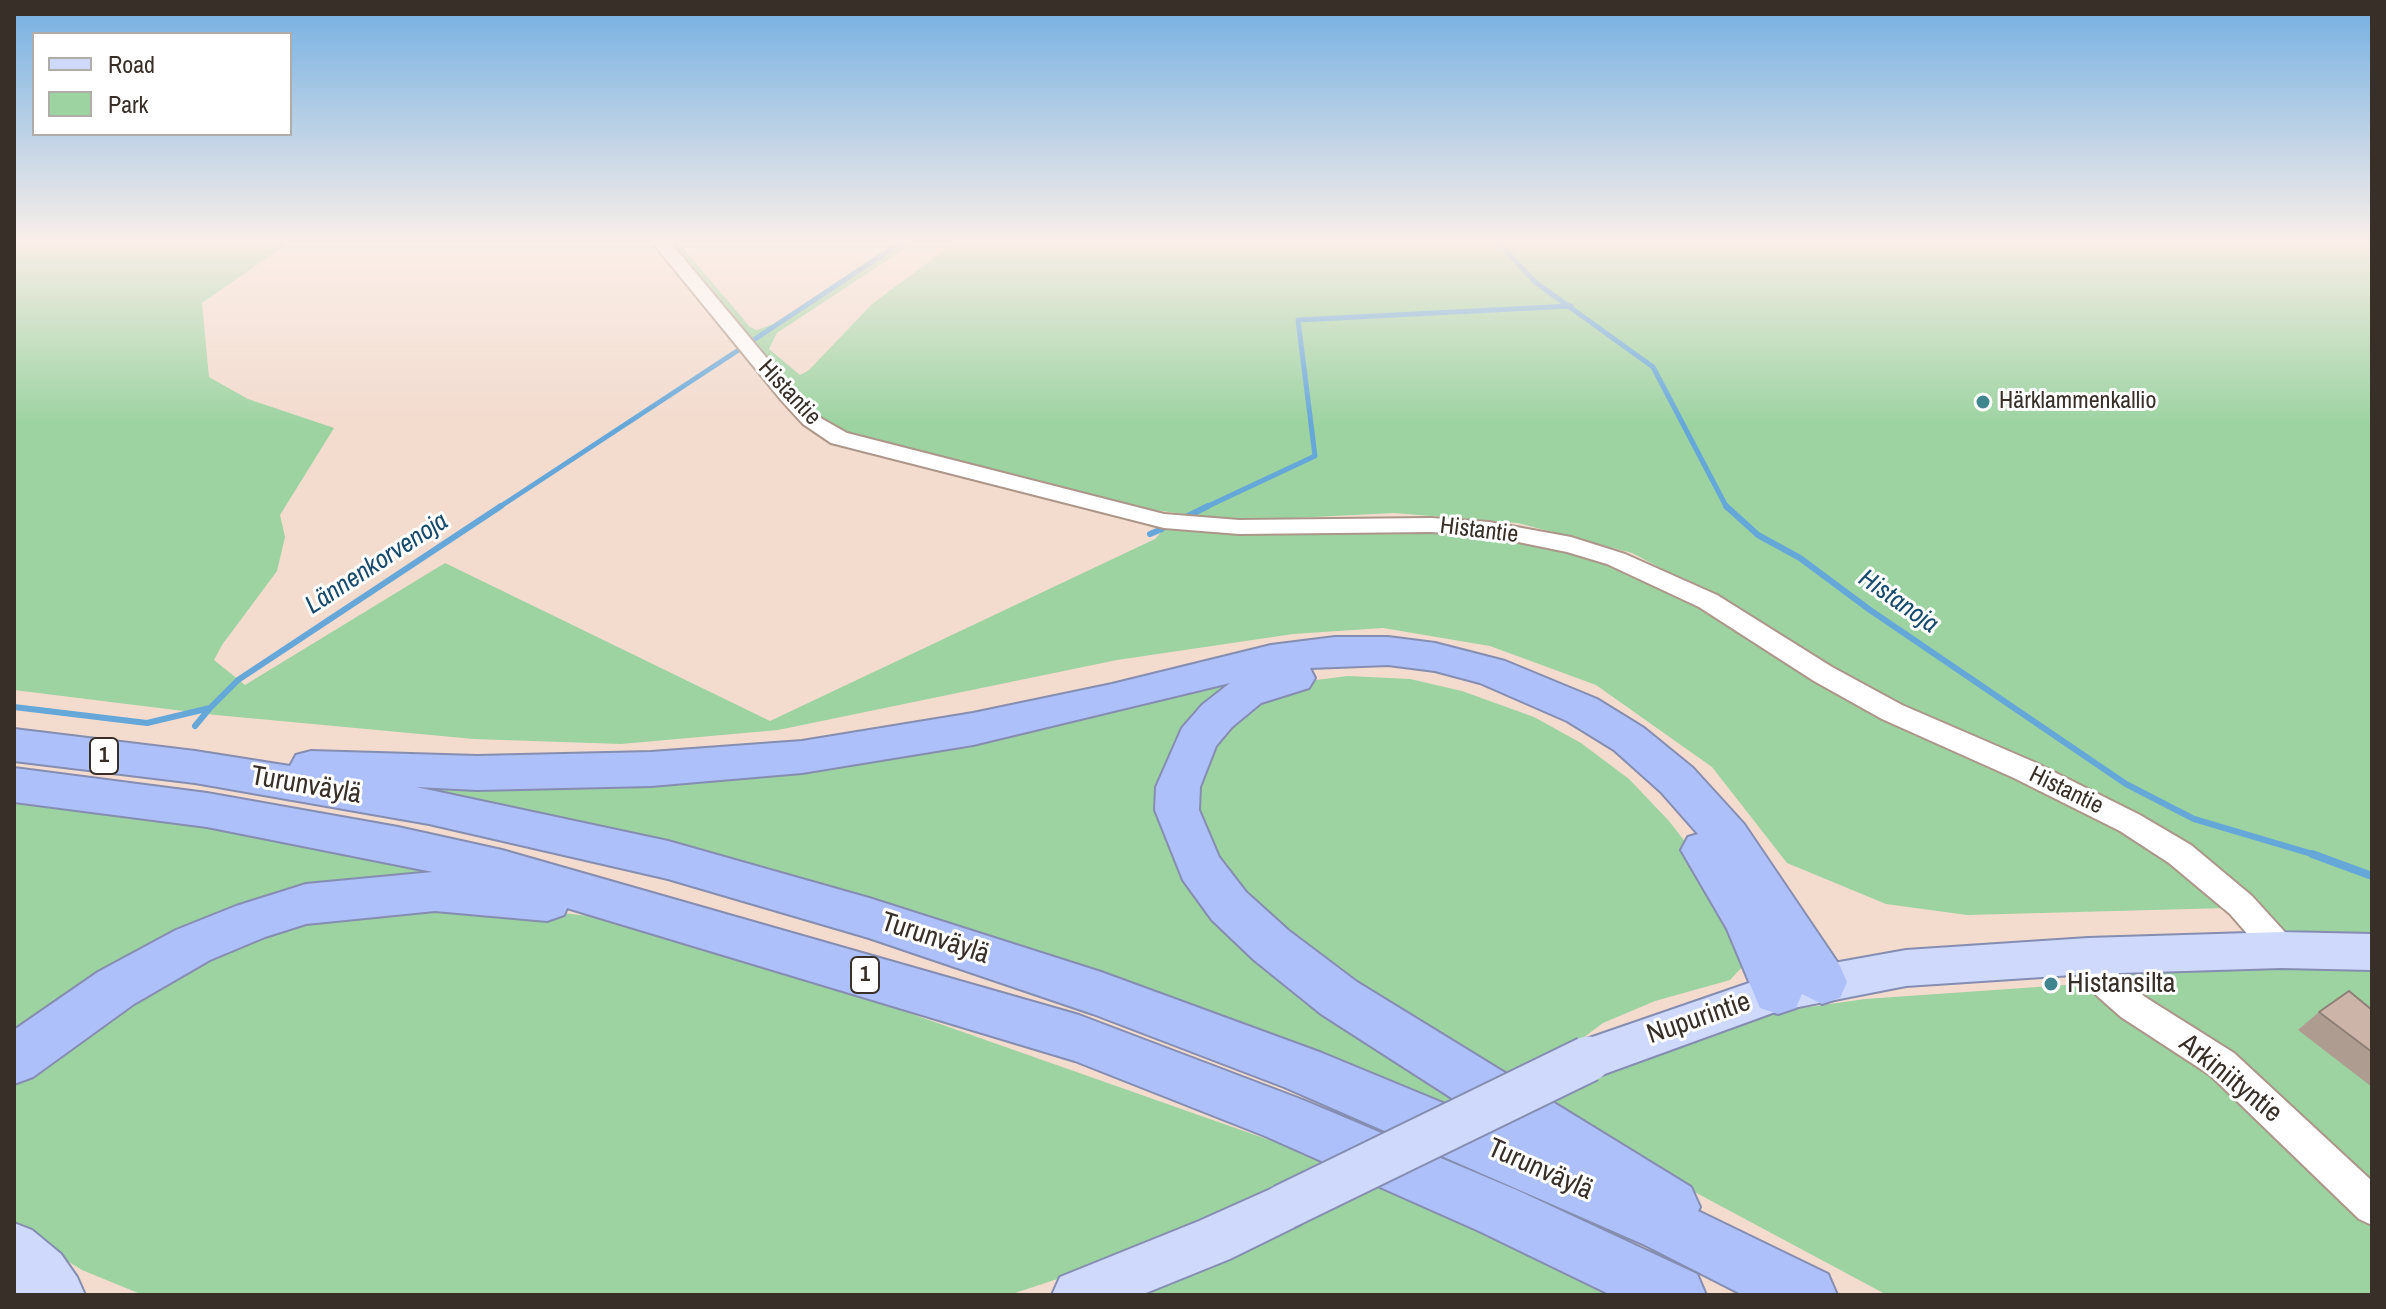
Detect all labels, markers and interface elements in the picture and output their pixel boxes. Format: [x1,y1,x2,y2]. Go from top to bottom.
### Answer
legend [32,32,292,136]
text: Road [108,48,155,80]
text: Park [108,88,148,120]
street label: Histantie [752,354,826,432]
place label: Härklammenkallio [1999,388,2156,416]
marker: Härklammenkallio [1974,393,1992,411]
water label: Lännenkorvenoja [300,506,454,622]
street label: Histantie [1438,512,1520,550]
water label: Histanoja [1852,563,1944,641]
road number: 1 [90,738,118,774]
street label: Turunväylä [248,760,364,812]
street label: Histantie [2024,761,2108,821]
street label: Turunväylä [877,906,993,972]
road number: 1 [851,957,879,993]
place label: Histansilta [2067,967,2175,1001]
marker: Histansilta [2042,975,2060,993]
street label: Nupurintie [1643,986,1755,1052]
street label: Arkiniityntie [2172,1027,2288,1131]
street label: Turunväylä [1482,1132,1598,1208]

